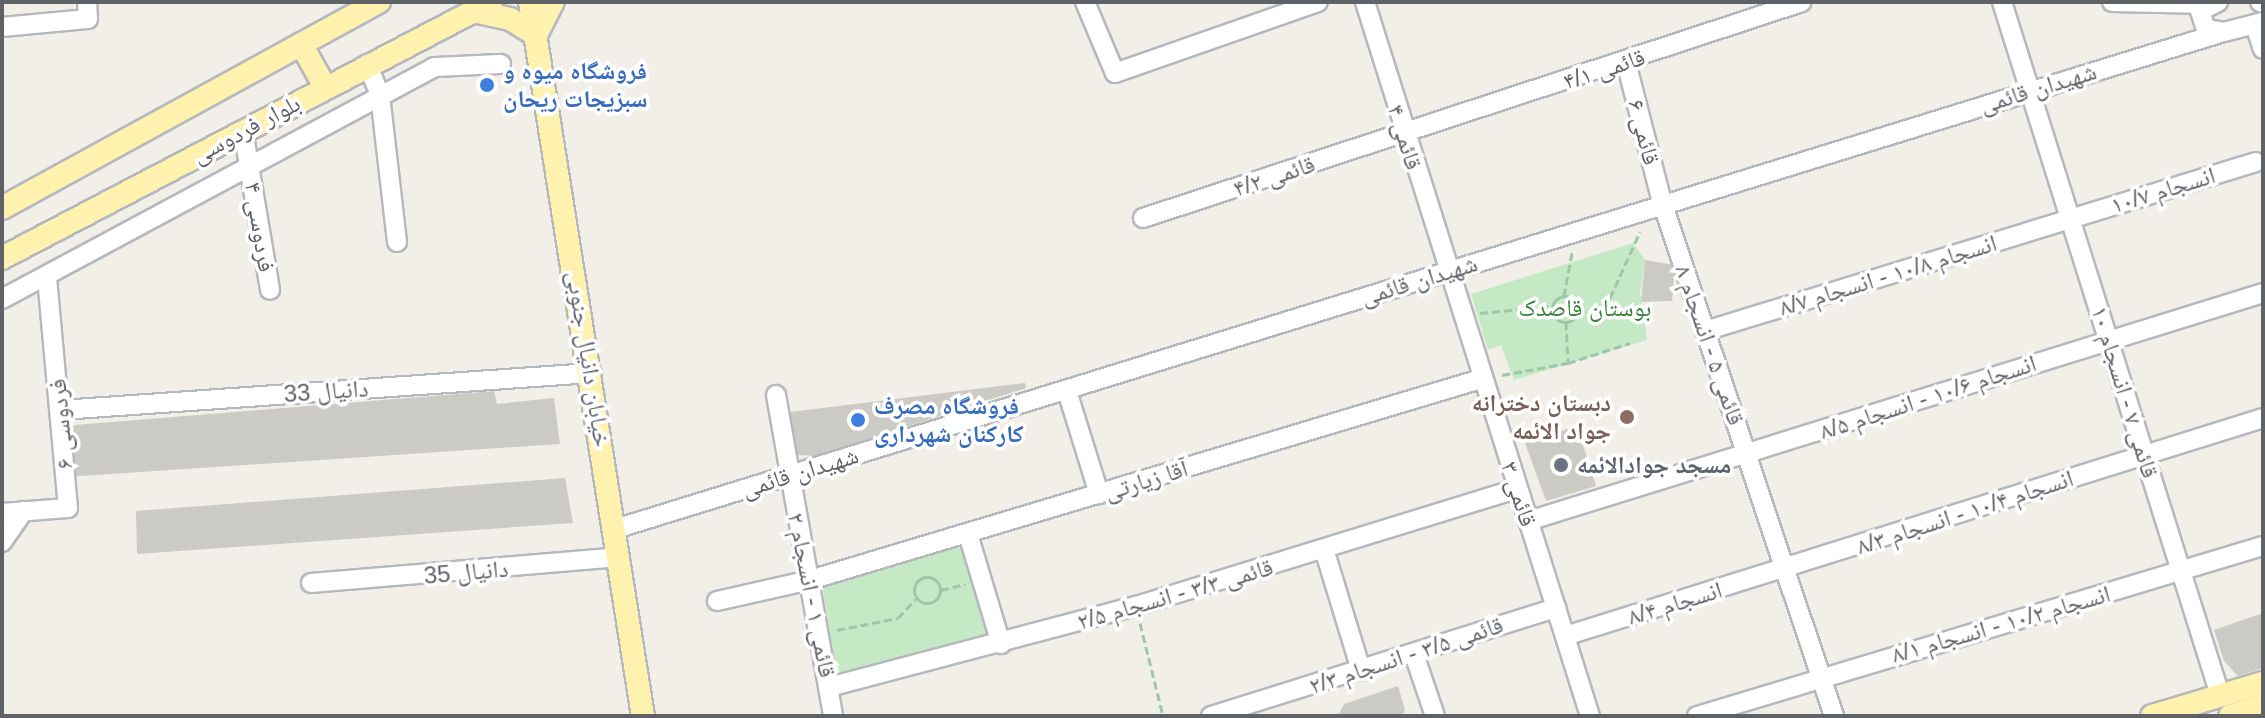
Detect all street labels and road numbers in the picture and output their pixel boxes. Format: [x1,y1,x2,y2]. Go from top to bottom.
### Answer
street label: قائمی ۴/۱ [1560,42,1648,96]
street label: شهیدان قائمی [1976,57,2100,119]
street label: بلوار فردوسی [187,88,305,170]
street label: قائمی ۶ [1622,96,1666,168]
street label: قائمی ۴ [1381,101,1429,173]
street label: قائمی ۴/۲ [1230,149,1318,203]
street label: انسجام ۱۰/۷ [2107,160,2219,220]
street label: فردوسی ۴ [239,180,281,274]
street label: انسجام ۱۰/۸ - انسجام ۸/۷ [1776,228,2000,322]
street label: شهیدان قائمی [1357,249,1481,311]
street label: قائمی ۵ - انسجام ۸ [1669,261,1751,429]
street label: خیابان دانیال جنوبی [561,269,617,449]
street label: قائمی ۷ - انسجام ۱۰ [2085,303,2165,481]
street label: انسجام ۱۰/۶ - انسجام ۸/۵ [1816,348,2040,446]
street label: دانیال 33 [283,374,369,408]
street label: فردوسی ۶ [43,378,79,470]
street label: شهیدان قائمی [738,441,862,503]
street label: آقا زیارتی [1101,454,1191,506]
street label: قائمی ۳ [1495,458,1543,530]
street label: انسجام ۱۰/۴ - انسجام ۸/۳ [1853,463,2077,561]
street label: قائمی ۱ - انسجام ۲ [782,510,842,680]
street label: قائمی ۳/۳ - انسجام ۲/۵ [1074,552,1276,636]
street label: دانیال 35 [423,554,509,590]
street label: انسجام ۸/۴ [1624,575,1726,631]
street label: انسجام ۱۰/۲ - انسجام ۸/۱ [1888,579,2114,669]
street label: قائمی ۳/۵ - انسجام ۲/۳ [1305,610,1507,700]

